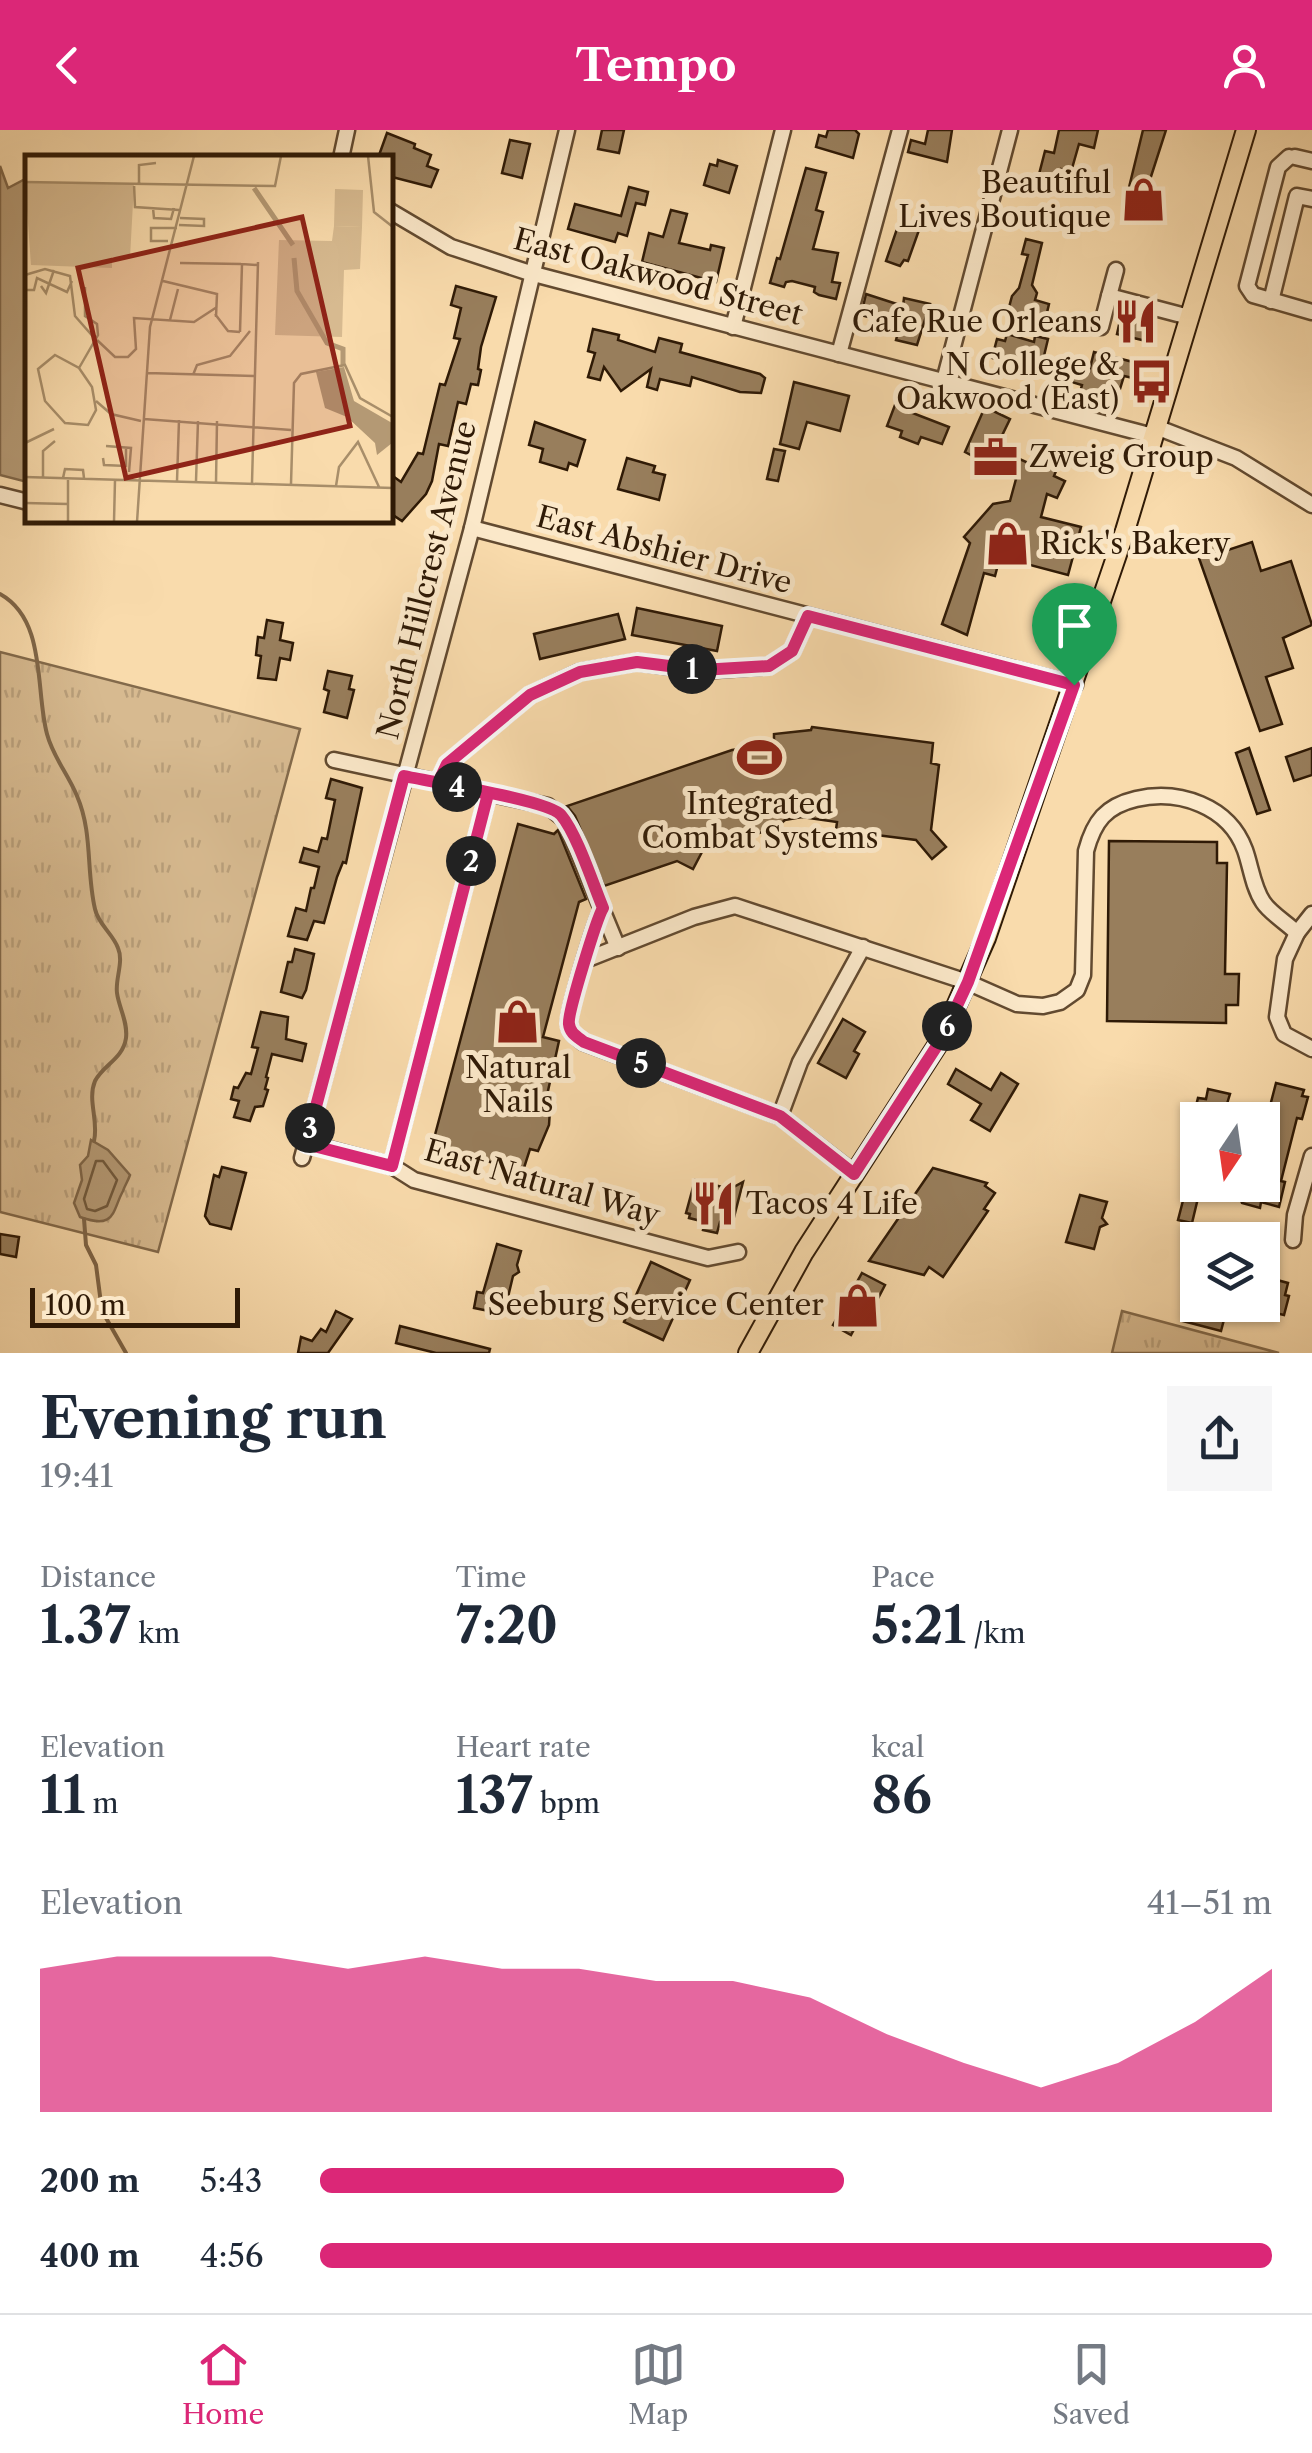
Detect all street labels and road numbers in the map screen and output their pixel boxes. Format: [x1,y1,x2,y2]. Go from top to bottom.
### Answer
street label: East Oakwood Street [510,220,807,333]
street label: North Hillcrest Avenue [369,417,484,743]
street label: East Abshier Drive [532,498,796,601]
street label: East Natural Way [420,1131,664,1234]

